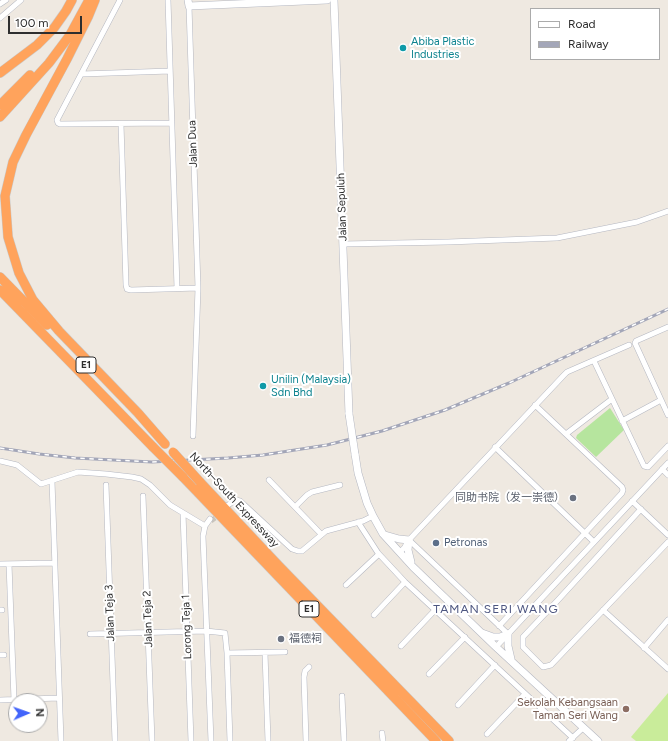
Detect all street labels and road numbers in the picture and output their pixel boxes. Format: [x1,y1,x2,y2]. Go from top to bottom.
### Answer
street label: Jalan Dua [186,120,200,168]
street label: Jalan Sepuluh [334,173,350,241]
road number: E1 [76,357,96,373]
street label: North–South Expressway [186,450,282,550]
street label: Jalan Teja 3 [102,584,118,642]
street label: Jalan Teja 2 [140,590,156,648]
street label: Lorong Teja 1 [179,594,195,660]
road number: E1 [299,601,319,617]

